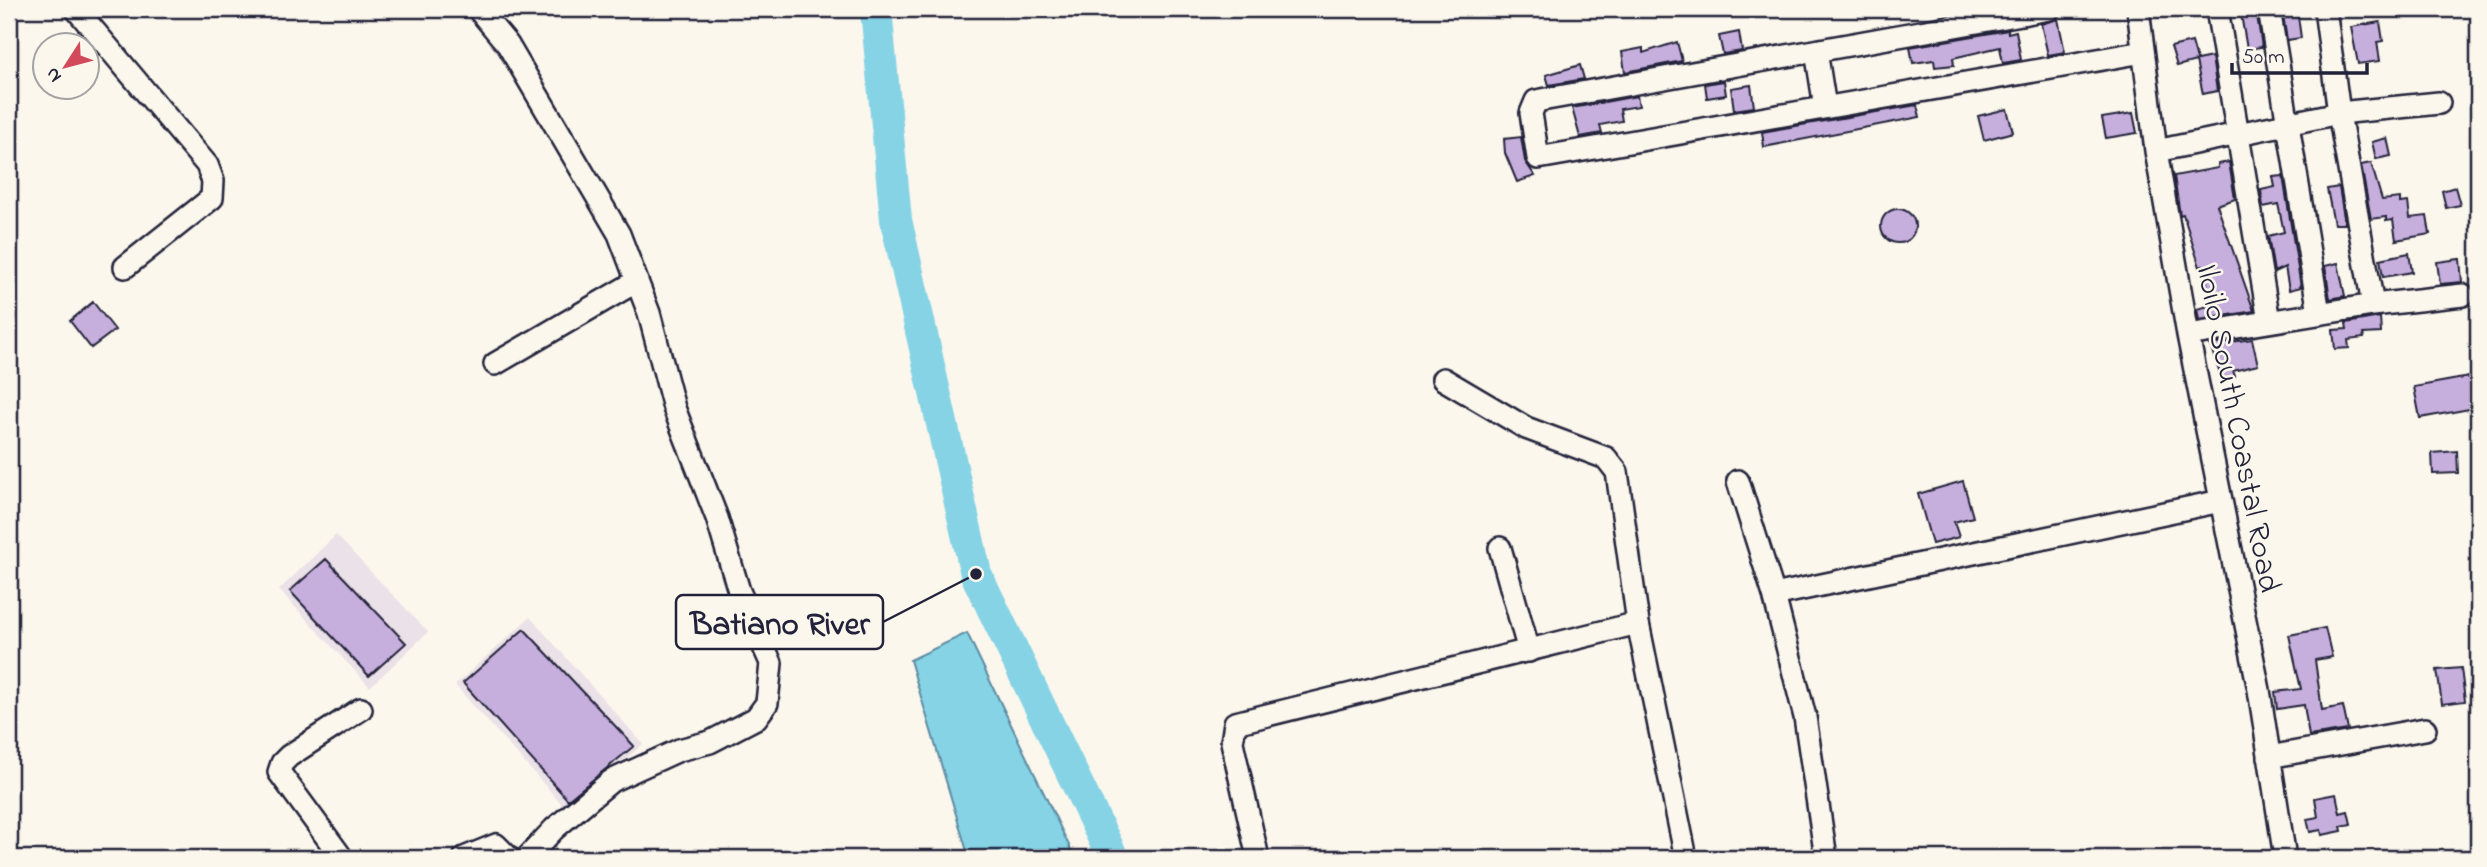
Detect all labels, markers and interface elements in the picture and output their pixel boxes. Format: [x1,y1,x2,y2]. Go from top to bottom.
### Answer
north arrow [32,32,102,102]
scale bar [2232,32,2366,76]
text: 50 m [2242,43,2285,73]
text: N [39,61,69,88]
street label: Iloilo South Coastal Road [2182,261,2291,597]
callout: Batiano River [676,595,883,649]
text: Batiano River [688,602,871,650]

